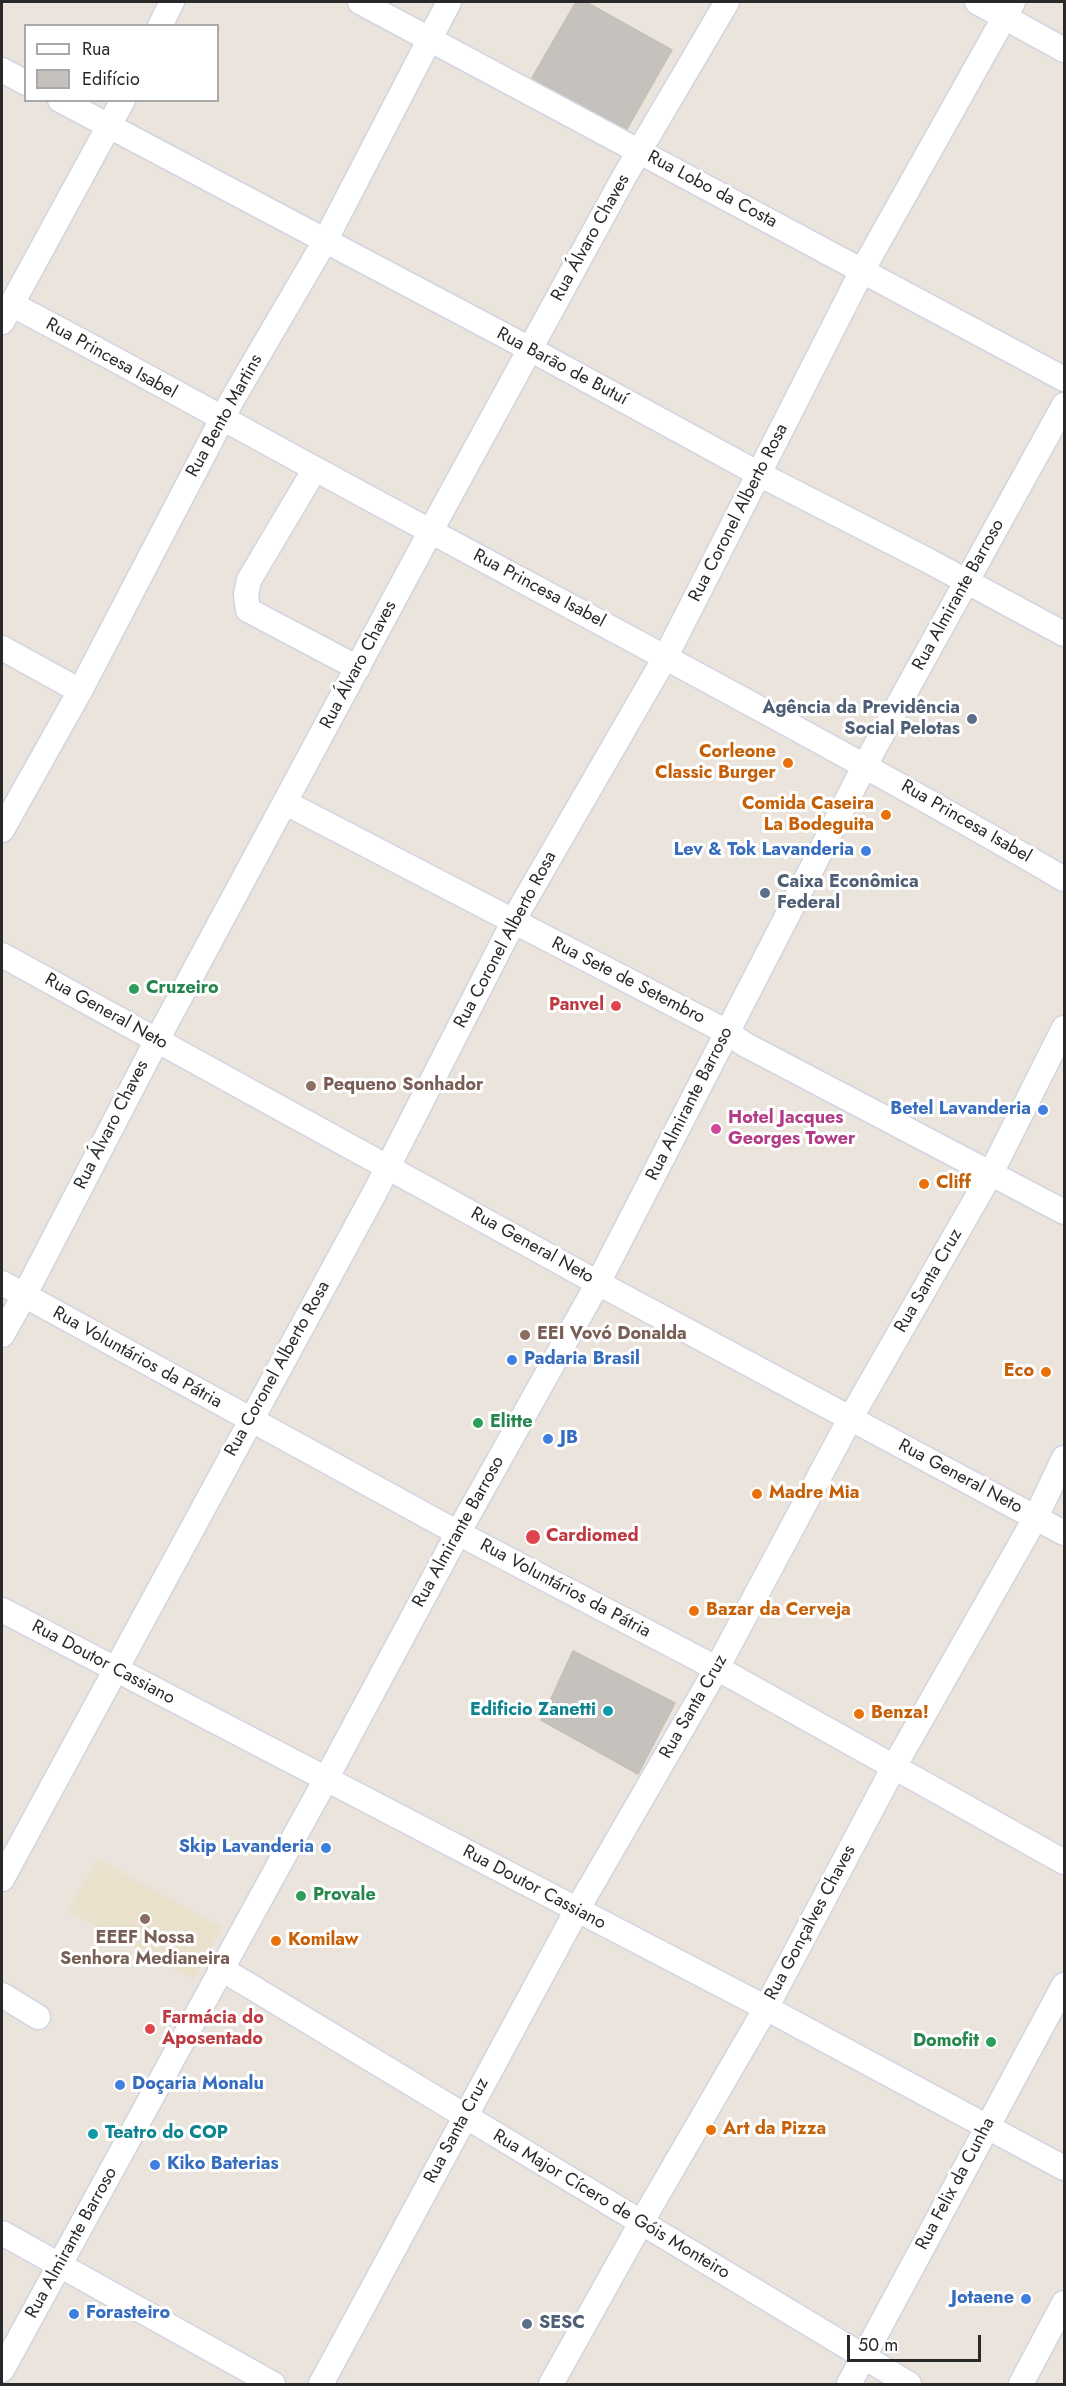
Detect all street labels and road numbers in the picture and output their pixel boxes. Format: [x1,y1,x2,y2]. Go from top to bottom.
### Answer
street label: Rua Lobo da Costa [643,147,781,233]
street label: Rua Álvaro Chaves [547,171,635,305]
street label: Rua Princesa Isabel [42,314,180,404]
street label: Rua Barão de Butuí [493,323,631,411]
street label: Rua Bento Martins [182,351,268,481]
street label: Rua Coronel Alberto Rosa [685,420,793,606]
street label: Rua Almirante Barroso [909,516,1009,674]
street label: Rua Princesa Isabel [469,545,609,633]
street label: Rua Álvaro Chaves [316,597,402,733]
street label: Rua Princesa Isabel [897,776,1035,868]
street label: Rua Coronel Alberto Rosa [450,848,562,1032]
street label: Rua Sete de Setembro [548,933,708,1029]
street label: Rua General Neto [41,969,171,1055]
street label: Rua Almirante Barroso [642,1024,738,1184]
street label: Rua Álvaro Chaves [70,1057,154,1193]
street label: Rua General Neto [467,1203,597,1289]
street label: Rua Santa Cruz [891,1225,967,1337]
street label: Rua Coronel Alberto Rosa [221,1278,335,1460]
street label: Rua Voluntários da Pátria [49,1302,225,1414]
street label: Rua General Neto [894,1435,1026,1519]
street label: Rua Almirante Barroso [409,1453,509,1611]
street label: Rua Voluntários da Pátria [476,1535,654,1643]
street label: Rua Doutor Cassiano [28,1616,178,1710]
street label: Rua Santa Cruz [656,1651,732,1763]
street label: Rua Doutor Cassiano [459,1841,609,1935]
street label: Rua Gonçalves Chaves [761,1842,861,2004]
street label: Rua Santa Cruz [420,2075,494,2187]
street label: Rua Felix da Cunha [912,2114,1000,2254]
street label: Rua Major Cícero de Góis Monteiro [489,2126,733,2284]
street label: Rua Almirante Barroso [22,2164,122,2322]

